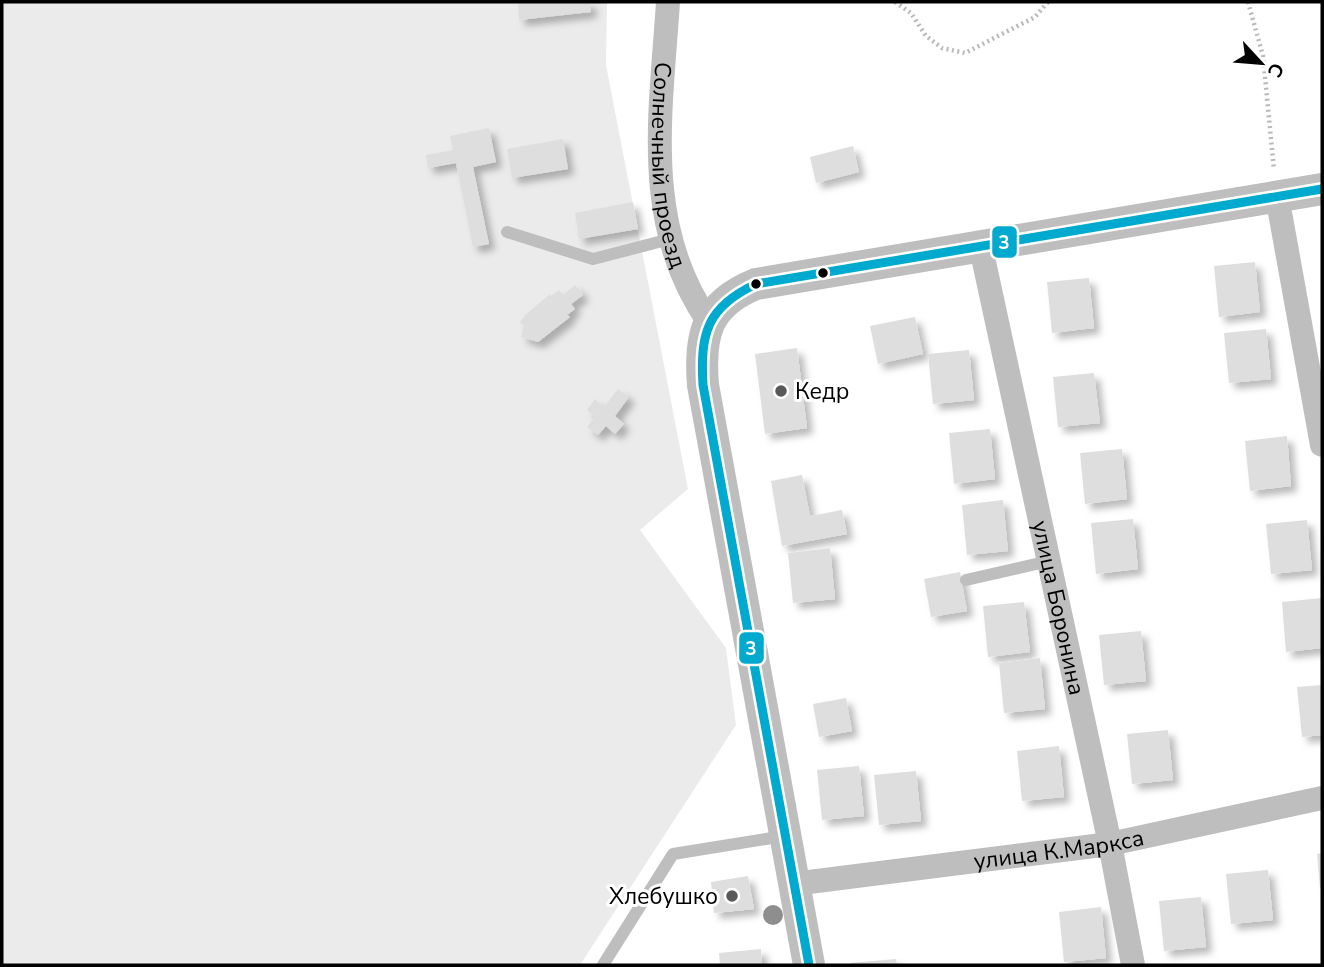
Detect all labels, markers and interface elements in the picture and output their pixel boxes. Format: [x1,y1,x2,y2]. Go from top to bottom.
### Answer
north arrow [1226,28,1296,98]
text: С [1261,59,1290,82]
street label: Солнечный проезд [644,61,694,272]
line badge: 3 [991,225,1018,259]
text: 3 [998,230,1010,256]
unlabelled marker [816,266,830,280]
unlabelled marker [749,277,763,291]
place label: Кедр [795,376,849,407]
marker: Кедр [773,383,789,399]
street label: улица Боронина [1025,517,1093,698]
line badge: 3 [738,631,765,665]
text: 3 [745,636,757,662]
street label: улица К.Маркса [972,822,1147,877]
place label: Хлебушко [609,881,718,912]
marker: Хлебушко [724,888,740,904]

